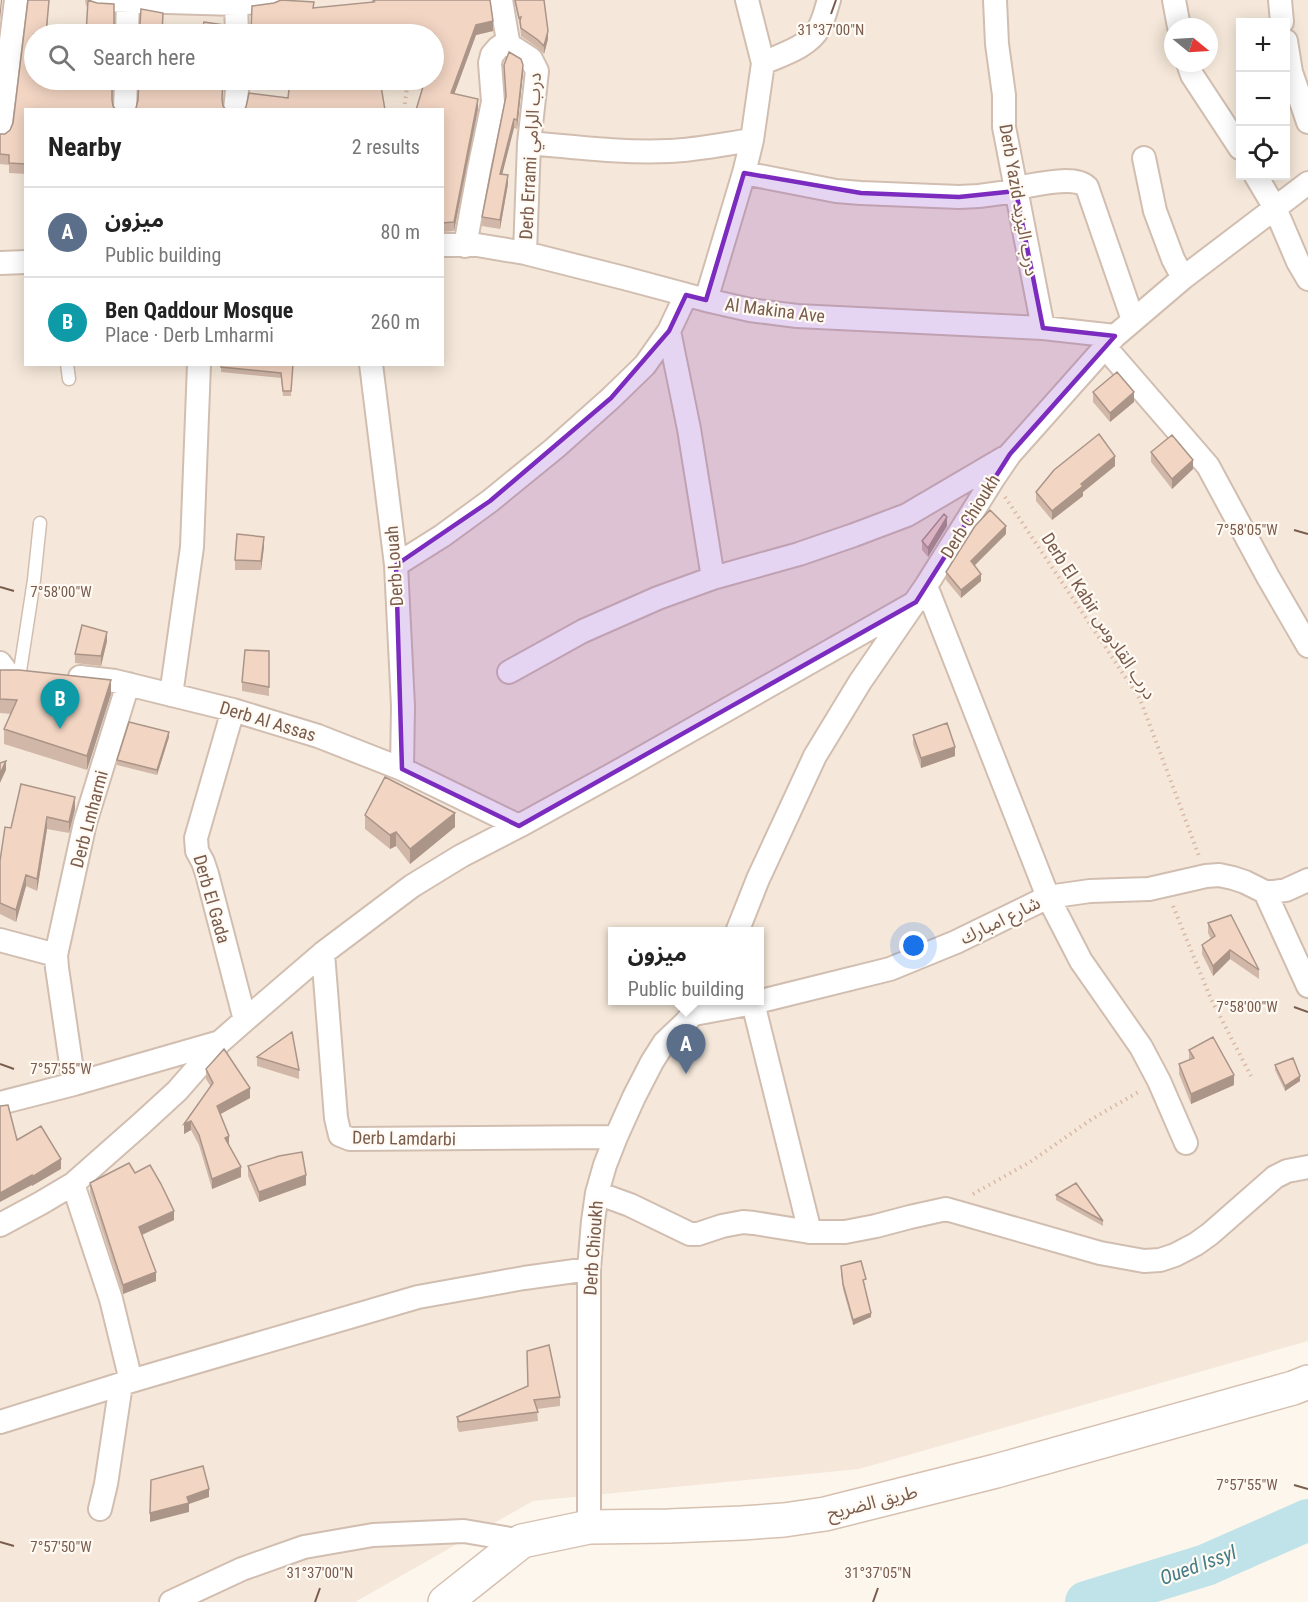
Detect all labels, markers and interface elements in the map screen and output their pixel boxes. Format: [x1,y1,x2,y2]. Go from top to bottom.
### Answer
north arrow [1164,18,1218,72]
map controls [1236,18,1290,180]
button: + [1236,18,1290,72]
text: 31°37'00"N [798,21,864,39]
search box [24,24,444,90]
icon: search [45,41,78,74]
text: Search here [93,45,195,70]
street label: Derb Errami درب الرامي [515,72,548,240]
button: − [1236,72,1290,126]
street label: Derb Yazid درب اليزيد [994,122,1043,278]
button: locate [1236,126,1290,180]
text: Nearby [48,132,122,162]
text: 2 results [352,135,420,159]
text: ميزون [105,207,164,232]
text: A [62,220,73,244]
text: 80 m [381,220,420,244]
text: Public building [105,243,221,267]
street label: Al Makina Ave [724,293,826,327]
text: Ben Qaddour Mosque [105,298,293,323]
text: B [62,310,73,334]
text: 260 m [371,310,420,334]
text: Place · Derb Lmharmi [105,323,274,347]
street label: Derb Chioukh [936,470,1004,562]
text: 7°58'05"W [1216,521,1278,539]
street label: Derb Louah [381,525,407,607]
street label: Derb El Kabir درب القادوس [1036,529,1161,704]
text: 7°58'00"W [30,583,92,601]
pin: B [40,680,80,729]
street label: Derb Al Assas [217,696,319,746]
street label: Derb Lmharmi [66,768,112,870]
street label: Derb El Gada [189,852,235,946]
street label: شارع امبارك [957,892,1045,952]
popup [608,927,764,1005]
your location [899,931,928,960]
text: ميزون [628,941,687,966]
text: Public building [628,977,744,1001]
text: 7°58'00"W [1216,998,1278,1016]
pin: A [666,1024,706,1074]
text: 7°57'55"W [30,1060,92,1078]
street label: Derb Lamdarbi [352,1127,456,1149]
street label: Derb Chioukh [579,1200,607,1296]
text: 7°57'55"W [1216,1476,1278,1494]
street label: طريق الضريح [825,1481,920,1526]
text: 7°57'50"W [30,1538,92,1556]
water label: Oued Issyl [1157,1540,1240,1590]
text: 31°37'00"N [287,1564,353,1582]
text: 31°37'05"N [845,1564,911,1582]

